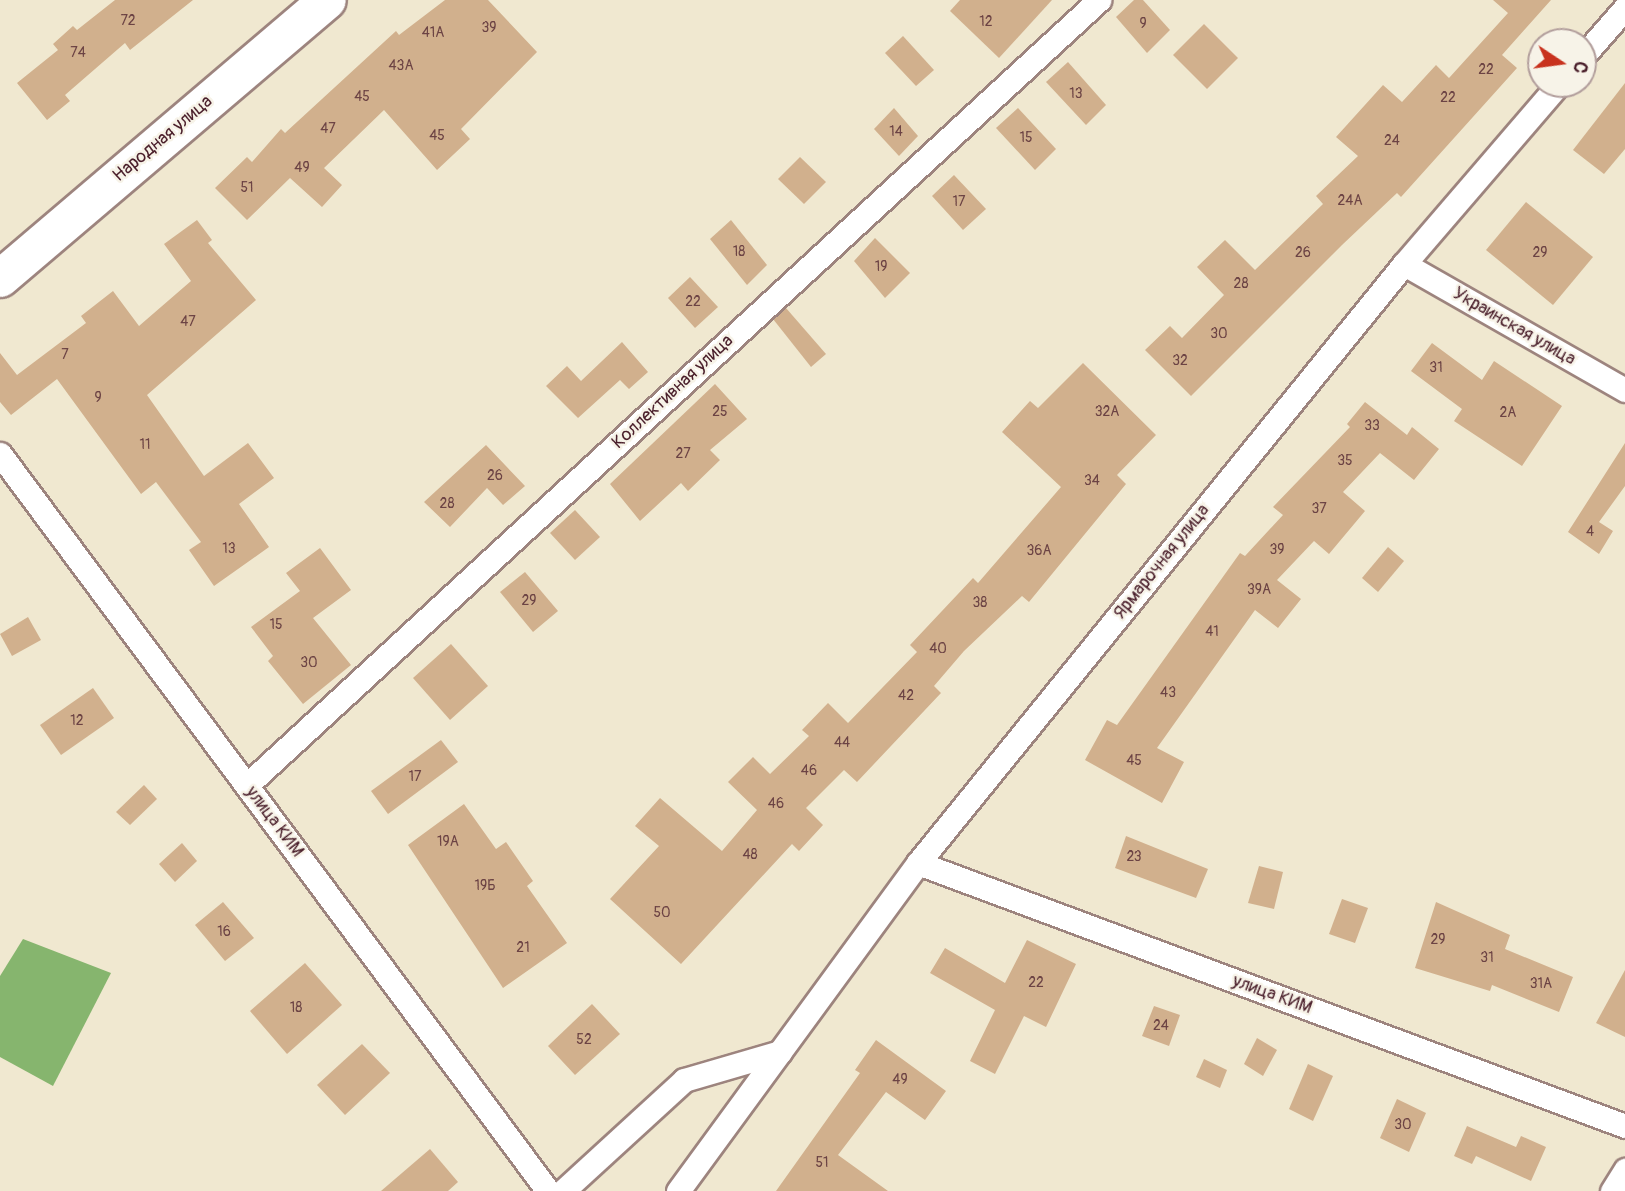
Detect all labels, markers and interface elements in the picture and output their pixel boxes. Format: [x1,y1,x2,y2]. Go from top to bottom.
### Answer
house number: 72 [120,13,136,29]
house number: 12 [979,14,993,30]
house number: 9 [1139,16,1147,32]
house number: 39 [481,20,497,36]
house number: 41А [422,25,444,41]
north arrow [1527,28,1597,98]
house number: 74 [70,45,86,61]
house number: 43А [388,58,414,74]
text: С [1568,59,1594,76]
house number: 22 [1478,62,1494,78]
house number: 13 [1069,86,1083,102]
house number: 45 [354,89,370,105]
house number: 22 [1440,90,1456,106]
street label: Народная улица [109,91,217,187]
house number: 47 [320,121,336,137]
house number: 14 [889,124,903,140]
house number: 45 [429,128,445,144]
house number: 15 [1019,130,1033,146]
house number: 24 [1384,133,1400,149]
house number: 49 [294,160,310,176]
house number: 51 [240,180,254,196]
house number: 24А [1337,193,1363,209]
house number: 17 [953,194,965,210]
house number: 18 [733,244,745,260]
house number: 26 [1295,245,1311,261]
house number: 29 [1532,245,1548,261]
house number: 19 [875,259,887,275]
house number: 28 [1234,276,1248,292]
street label: Украинская улица [1449,283,1579,371]
house number: 22 [685,294,701,310]
house number: 47 [180,314,196,330]
house number: 30 [1210,326,1228,342]
street label: Коллективная улица [608,330,738,454]
house number: 7 [61,347,69,363]
house number: 32 [1172,353,1188,369]
house number: 31 [1429,360,1443,376]
house number: 9 [94,390,102,406]
house number: 25 [712,404,728,420]
house number: 32А [1095,404,1119,420]
house number: 2А [1500,405,1516,421]
house number: 33 [1364,418,1380,434]
house number: 11 [140,437,150,453]
house number: 27 [675,446,691,462]
house number: 35 [1337,453,1353,469]
house number: 26 [487,468,503,484]
house number: 34 [1084,473,1100,489]
house number: 28 [440,496,454,512]
street label: Ярмарочная улица [1109,500,1215,624]
house number: 37 [1311,501,1327,517]
house number: 4 [1586,524,1594,540]
house number: 13 [222,541,236,557]
house number: 39 [1269,542,1285,558]
house number: 36А [1026,543,1052,559]
house number: 39А [1247,582,1271,598]
house number: 29 [521,593,537,609]
house number: 38 [973,595,987,611]
house number: 15 [269,617,283,633]
house number: 41 [1205,624,1219,640]
house number: 40 [929,641,947,657]
house number: 30 [300,655,318,671]
house number: 43 [1160,685,1176,701]
house number: 42 [898,688,914,704]
house number: 12 [70,713,84,729]
house number: 44 [834,735,850,751]
house number: 45 [1126,753,1142,769]
house number: 46 [801,763,817,779]
house number: 17 [409,769,421,785]
street label: улица КИМ [240,782,308,862]
house number: 46 [768,796,784,812]
house number: 19А [437,834,459,850]
house number: 48 [742,847,758,863]
house number: 23 [1126,849,1142,865]
house number: 19Б [474,878,496,894]
house number: 50 [653,905,671,921]
house number: 16 [217,924,231,940]
house number: 29 [1430,932,1446,948]
house number: 21 [516,940,530,956]
house number: 31 [1480,950,1494,966]
street label: улица КИМ [1229,971,1315,1019]
house number: 22 [1028,975,1044,991]
house number: 31А [1530,976,1552,992]
house number: 18 [290,1000,302,1016]
house number: 24 [1153,1018,1169,1034]
house number: 52 [576,1032,592,1048]
house number: 49 [892,1072,908,1088]
house number: 30 [1394,1117,1412,1133]
house number: 51 [815,1155,829,1171]

